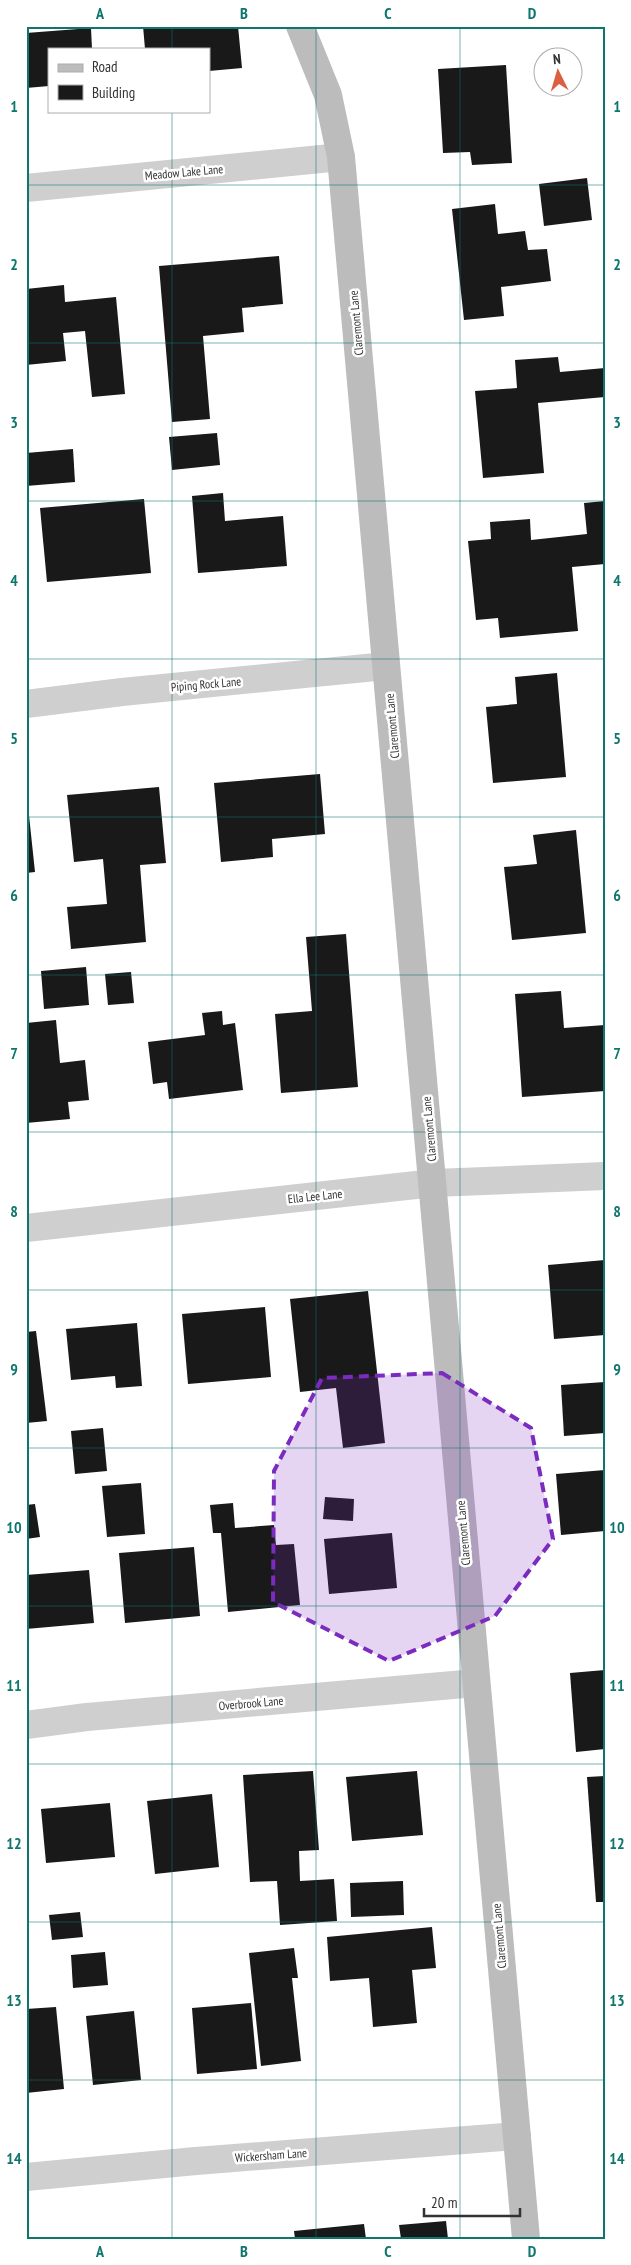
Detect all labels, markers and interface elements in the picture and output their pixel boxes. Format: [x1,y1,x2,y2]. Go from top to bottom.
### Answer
text: A [95,3,105,23]
text: B [240,3,248,23]
text: C [384,3,392,23]
text: D [528,3,537,23]
legend [48,48,210,112]
north arrow [534,48,584,98]
text: N [552,50,561,68]
text: Road [92,57,118,76]
text: Building [92,83,135,102]
text: 1 [10,96,18,116]
text: 1 [613,96,621,116]
street label: Meadow Lake Lane [144,161,224,183]
text: 2 [10,254,18,274]
text: 2 [613,254,621,274]
street label: Claremont Lane [346,290,366,356]
text: 3 [10,412,18,432]
text: 3 [613,412,621,432]
text: 4 [10,570,18,590]
text: 4 [613,570,621,590]
street label: Piping Rock Lane [170,673,242,695]
street label: Claremont Lane [382,693,402,759]
text: 5 [10,728,18,748]
text: 5 [613,728,621,748]
text: 6 [10,885,18,905]
text: 6 [613,885,621,905]
text: 7 [10,1043,18,1063]
text: 7 [613,1043,621,1063]
street label: Claremont Lane [419,1096,439,1162]
street label: Ella Lee Lane [287,1186,343,1206]
text: 8 [10,1201,18,1221]
text: 8 [613,1201,621,1221]
text: 9 [10,1359,18,1379]
text: 9 [613,1359,621,1379]
street label: Claremont Lane [453,1500,473,1566]
text: 10 [6,1517,22,1537]
text: 10 [609,1517,625,1537]
text: 11 [6,1675,22,1695]
text: 11 [609,1675,625,1695]
street label: Overbrook Lane [218,1693,284,1713]
text: 12 [6,1833,22,1853]
text: 12 [609,1833,625,1853]
street label: Claremont Lane [489,1903,509,1969]
text: 13 [6,1990,22,2010]
text: 13 [609,1990,625,2010]
street label: Wickersham Lane [235,2145,307,2165]
text: 14 [6,2148,22,2168]
text: 14 [609,2148,625,2168]
scale bar [424,2185,520,2217]
text: 20 m [431,2193,457,2212]
text: A [95,2241,105,2261]
text: B [240,2241,248,2261]
text: C [384,2241,392,2261]
text: D [528,2241,537,2261]

